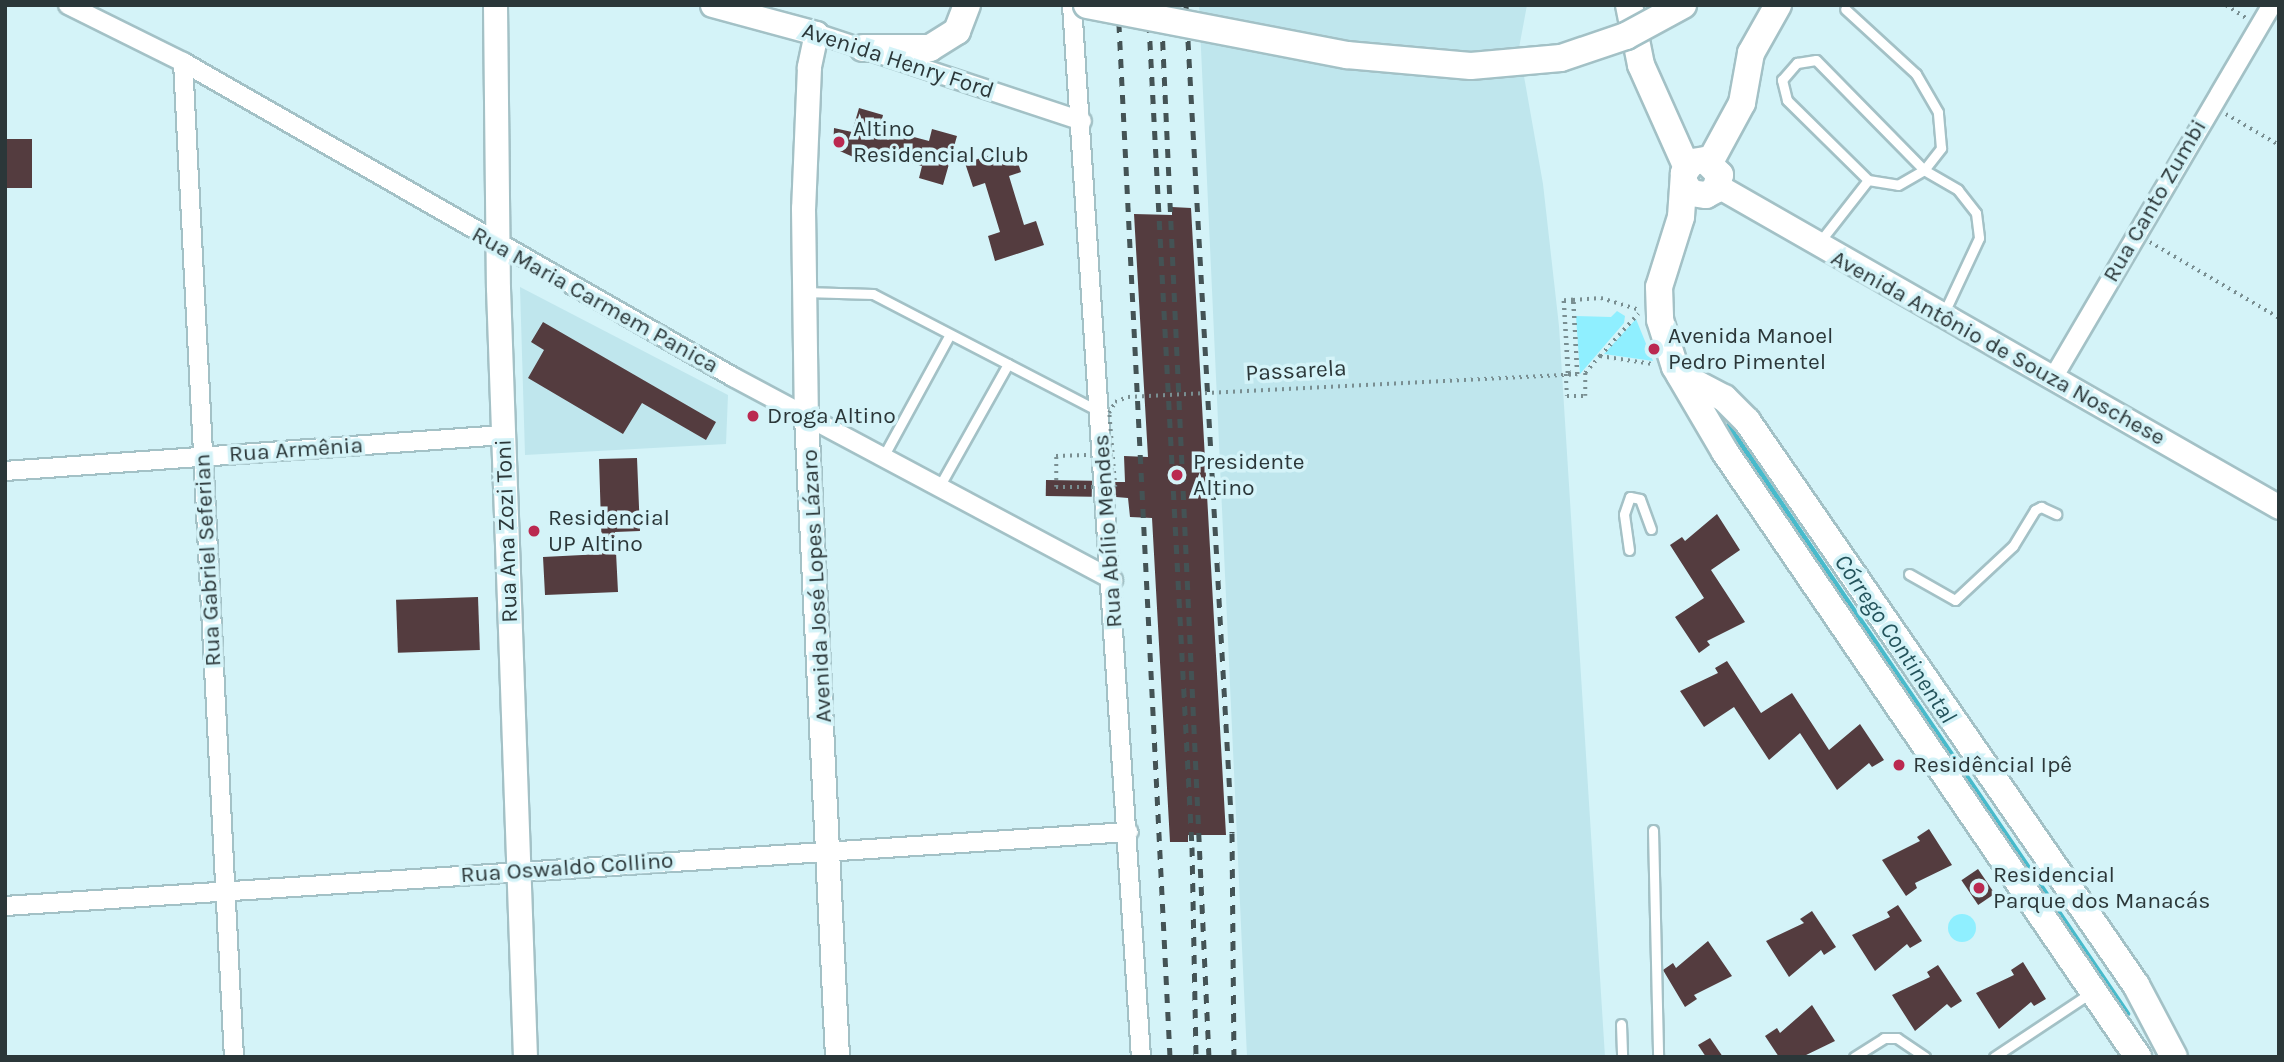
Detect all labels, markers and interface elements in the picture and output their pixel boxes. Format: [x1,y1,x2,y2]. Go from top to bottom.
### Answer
street label: Avenida Henry Ford [799,17,997,105]
place label: Altino Residencial Club [853,115,1029,169]
street label: Rua Canto Zumbi [2097,115,2213,287]
marker: Altino Residencial Club [831,134,847,150]
street label: Rua Maria Carmem Panica [467,221,723,379]
street label: Avenida Antônio de Souza Noschese [1826,244,2170,452]
place label: Avenida Manoel Pedro Pimentel [1668,322,1833,376]
marker: Avenida Manoel Pedro Pimentel [1646,341,1662,357]
street label: Passarela [1245,355,1347,387]
place label: Droga Altino [767,402,896,430]
marker: Droga Altino [745,408,761,424]
street label: Rua Armênia [228,432,364,468]
street label: Rua Abílio Mendes [1087,433,1129,629]
street label: Rua Ana Zozi Toni [490,439,524,623]
place label: Presidente Altino [1193,448,1305,502]
street label: Avenida José Lopes Lázaro [796,449,838,723]
street label: Rua Gabriel Seferian [189,453,227,667]
marker: Presidente Altino [1167,465,1187,485]
place label: Residencial UP Altino [548,504,670,558]
marker: Residencial UP Altino [526,523,542,539]
water label: Córrego Continental [1828,549,1962,729]
place label: Residêncial Ipê [1913,751,2072,779]
marker: Residêncial Ipê [1891,757,1907,773]
street label: Rua Oswaldo Collino [460,847,674,889]
place label: Residencial Parque dos Manacás [1993,861,2210,915]
marker: Residencial Parque dos Manacás [1971,880,1987,896]

